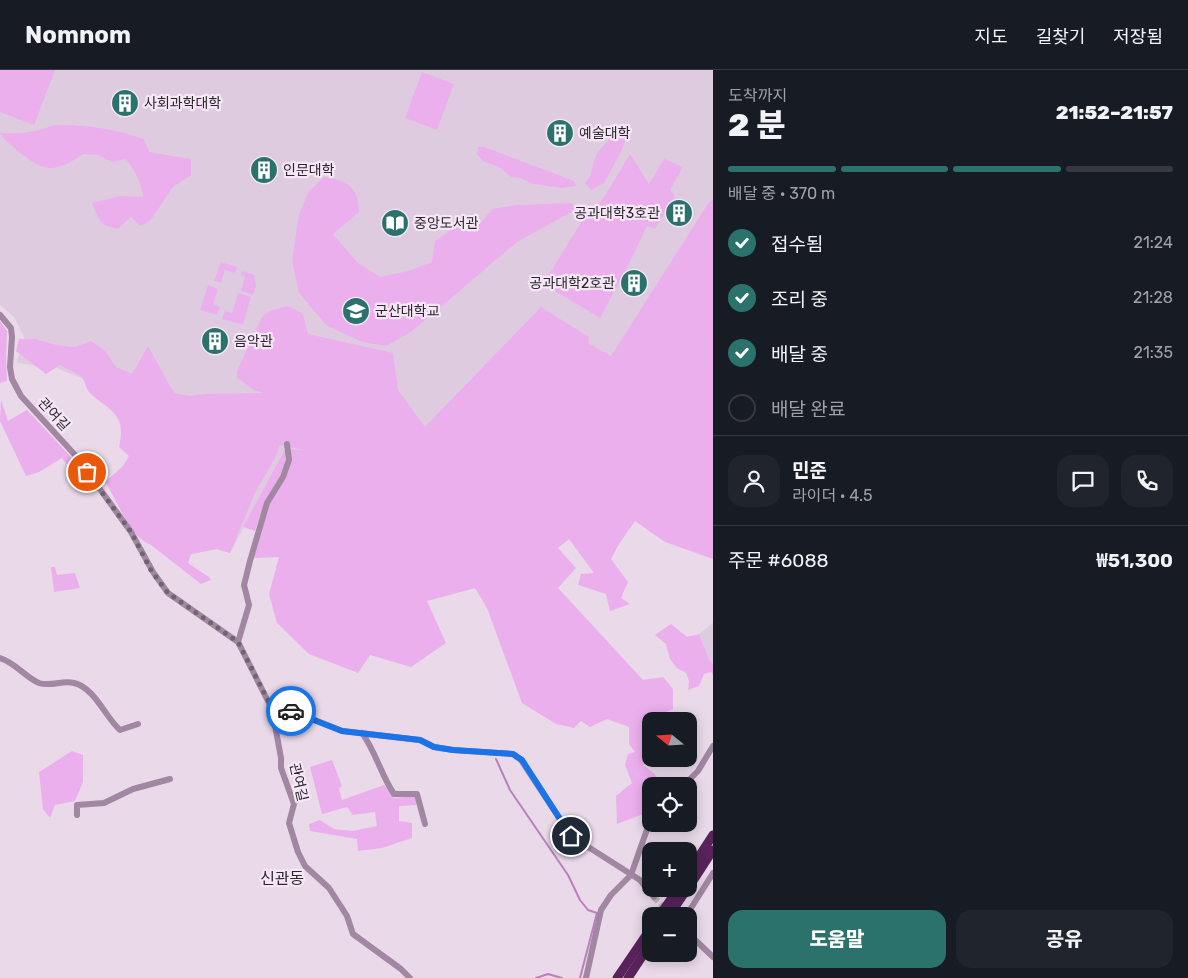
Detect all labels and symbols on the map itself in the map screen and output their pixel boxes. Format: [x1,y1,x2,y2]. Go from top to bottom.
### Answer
building icon: 사회과학대학 [110,88,140,118]
place label: 사회과학대학 [144,95,221,112]
building icon: 예술대학 [545,118,575,148]
place label: 예술대학 [579,125,631,142]
building icon: 인문대학 [249,155,279,185]
place label: 인문대학 [283,162,335,179]
building icon: 공과대학3호관 [664,198,694,228]
place label: 공과대학3호관 [574,205,660,222]
library icon: 중앙도서관 [380,208,410,238]
place label: 중앙도서관 [414,215,479,232]
building icon: 공과대학2호관 [619,268,649,298]
place label: 공과대학2호관 [530,275,615,292]
school or university icon: 군산대학교 [341,296,371,326]
place label: 군산대학교 [375,303,440,320]
building icon: 음악관 [200,326,230,356]
place label: 음악관 [234,333,273,350]
street label: 관여길 [34,394,73,434]
pin [66,451,108,493]
courier [266,686,316,736]
north arrow [642,712,698,768]
street label: 관여길 [286,761,311,803]
pin [550,815,592,857]
district label: 신관동 [260,869,304,888]

